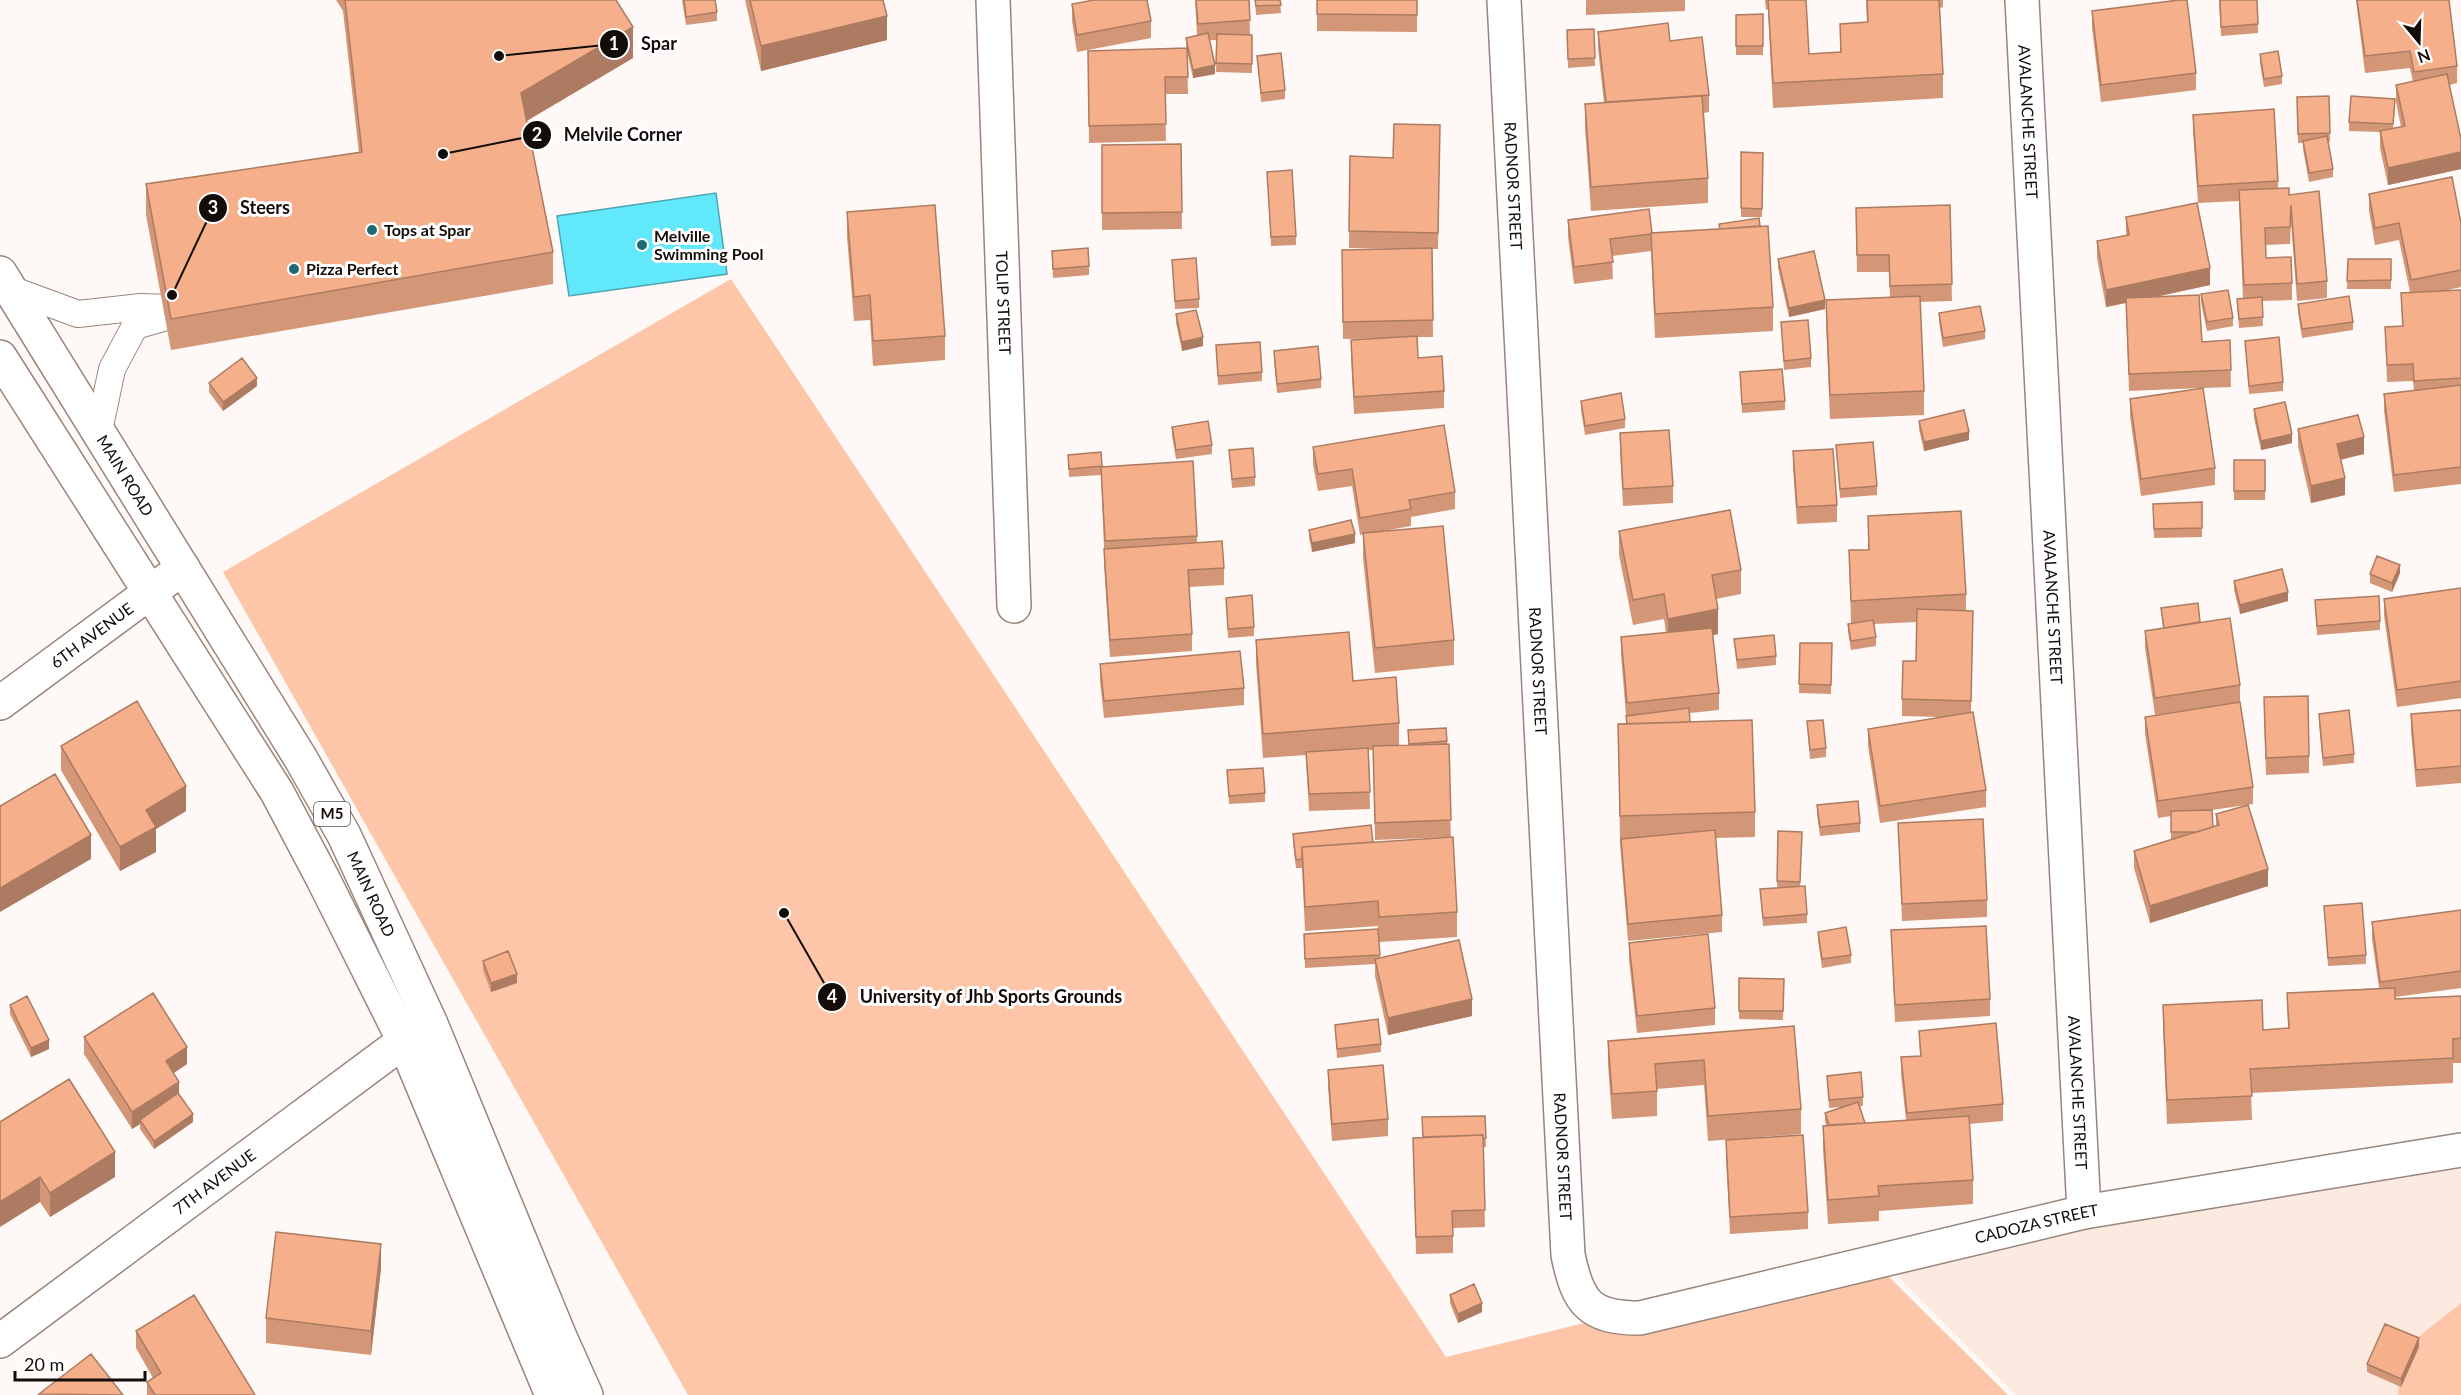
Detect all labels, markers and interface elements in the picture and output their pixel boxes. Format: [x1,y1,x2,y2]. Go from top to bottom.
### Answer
north arrow [2389,12,2449,72]
callout: Spar [599,26,689,62]
text: 1 [609,32,619,54]
text: Spar [641,32,677,54]
street label: AVALANCHE STREET [2015,44,2042,200]
text: N [2415,46,2433,68]
callout: Melvile Corner [522,117,694,153]
street label: RADNOR STREET [1501,121,1527,251]
text: 2 [532,123,542,145]
text: Melvile Corner [564,123,683,145]
callout: Steers [198,190,302,226]
text: 3 [208,196,218,218]
text: Steers [240,196,290,218]
place label: Tops at Spar [384,220,471,239]
marker: Tops at Spar [365,223,379,237]
place label: Melville Swimming Pool [654,226,764,263]
marker: Melville Swimming Pool [635,238,649,252]
street label: TOLIP STREET [993,251,1015,356]
place label: Pizza Perfect [306,259,398,278]
marker: Pizza Perfect [287,262,301,276]
street label: MAIN ROAD [93,431,158,519]
street label: AVALANCHE STREET [2040,530,2067,685]
street label: 6TH AVENUE [46,598,136,672]
street label: RADNOR STREET [1526,607,1552,736]
road number: M5 [314,802,350,826]
street label: MAIN ROAD [344,848,399,940]
callout: University of Jhb Sports Grounds [817,979,1135,1015]
text: 4 [827,985,837,1007]
text: University of Jhb Sports Grounds [860,985,1122,1007]
street label: AVALANCHE STREET [2065,1015,2092,1171]
street label: RADNOR STREET [1551,1092,1576,1222]
street label: 7TH AVENUE [169,1145,259,1218]
street label: CADOZA STREET [1973,1200,2100,1247]
scale bar [15,1344,146,1382]
text: 20 m [24,1353,64,1375]

